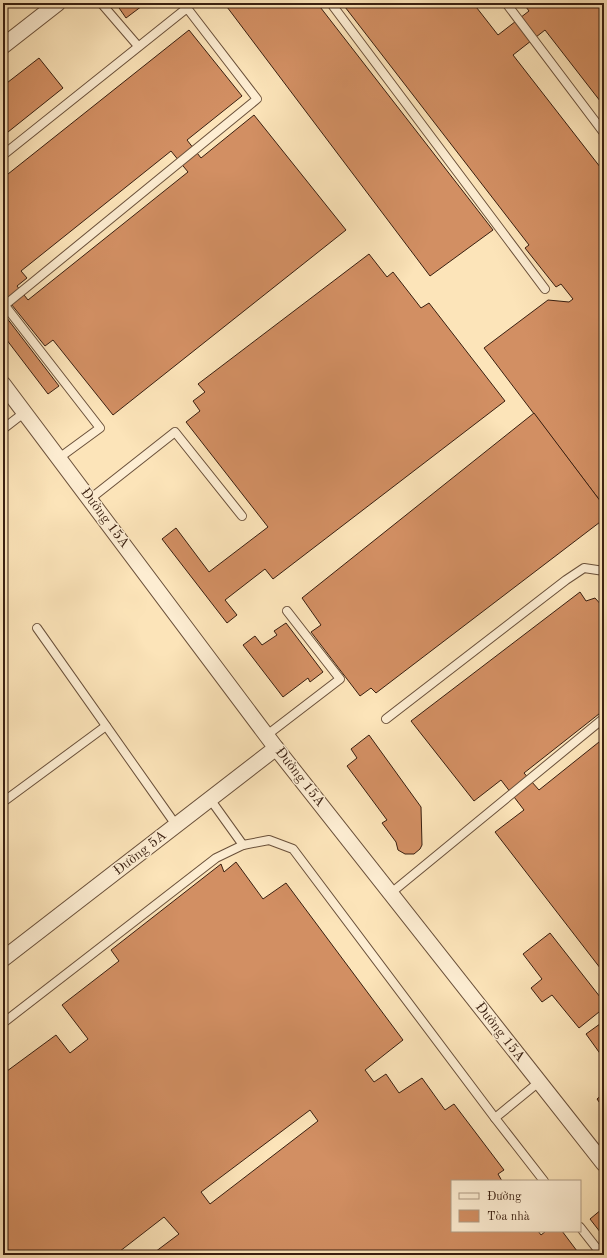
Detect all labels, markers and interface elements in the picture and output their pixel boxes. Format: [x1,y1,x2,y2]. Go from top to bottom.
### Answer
street label: Đường 15A [78,485,132,551]
street label: Đường 15A [273,745,328,810]
street label: Đường 5A [111,828,169,878]
street label: Đường 15A [473,1000,528,1065]
legend [451,1180,581,1232]
text: Đường [487,1191,522,1203]
text: Tòa nhà [487,1211,530,1223]

